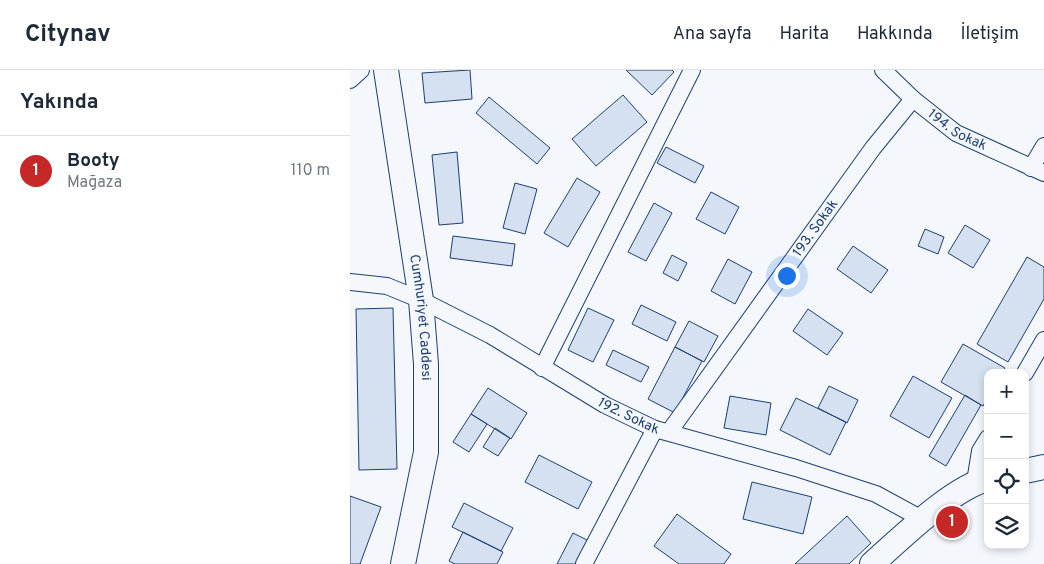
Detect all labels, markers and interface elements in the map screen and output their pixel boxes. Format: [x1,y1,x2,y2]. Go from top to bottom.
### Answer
text: Citynav [25,20,111,50]
text: Ana sayfa [673,23,752,46]
text: Harita [780,23,829,46]
text: Hakkında [857,23,932,46]
text: İletişim [960,23,1019,46]
text: Yakında [20,89,99,116]
street label: 194. Sokak [924,105,989,154]
text: Booty [67,149,120,173]
text: 1 [33,161,39,181]
text: 110 m [290,161,330,181]
text: Mağaza [67,173,122,193]
street label: 193. Sokak [789,196,842,260]
street label: Cumhuriyet Caddesi [406,253,435,381]
your location [774,263,800,289]
map controls [984,369,1029,549]
button: + [984,369,1029,414]
street label: 192. Sokak [594,394,661,438]
button: − [984,414,1029,459]
button: locate [984,459,1029,504]
pin: 1 [936,503,968,541]
button: layers [984,504,1029,549]

